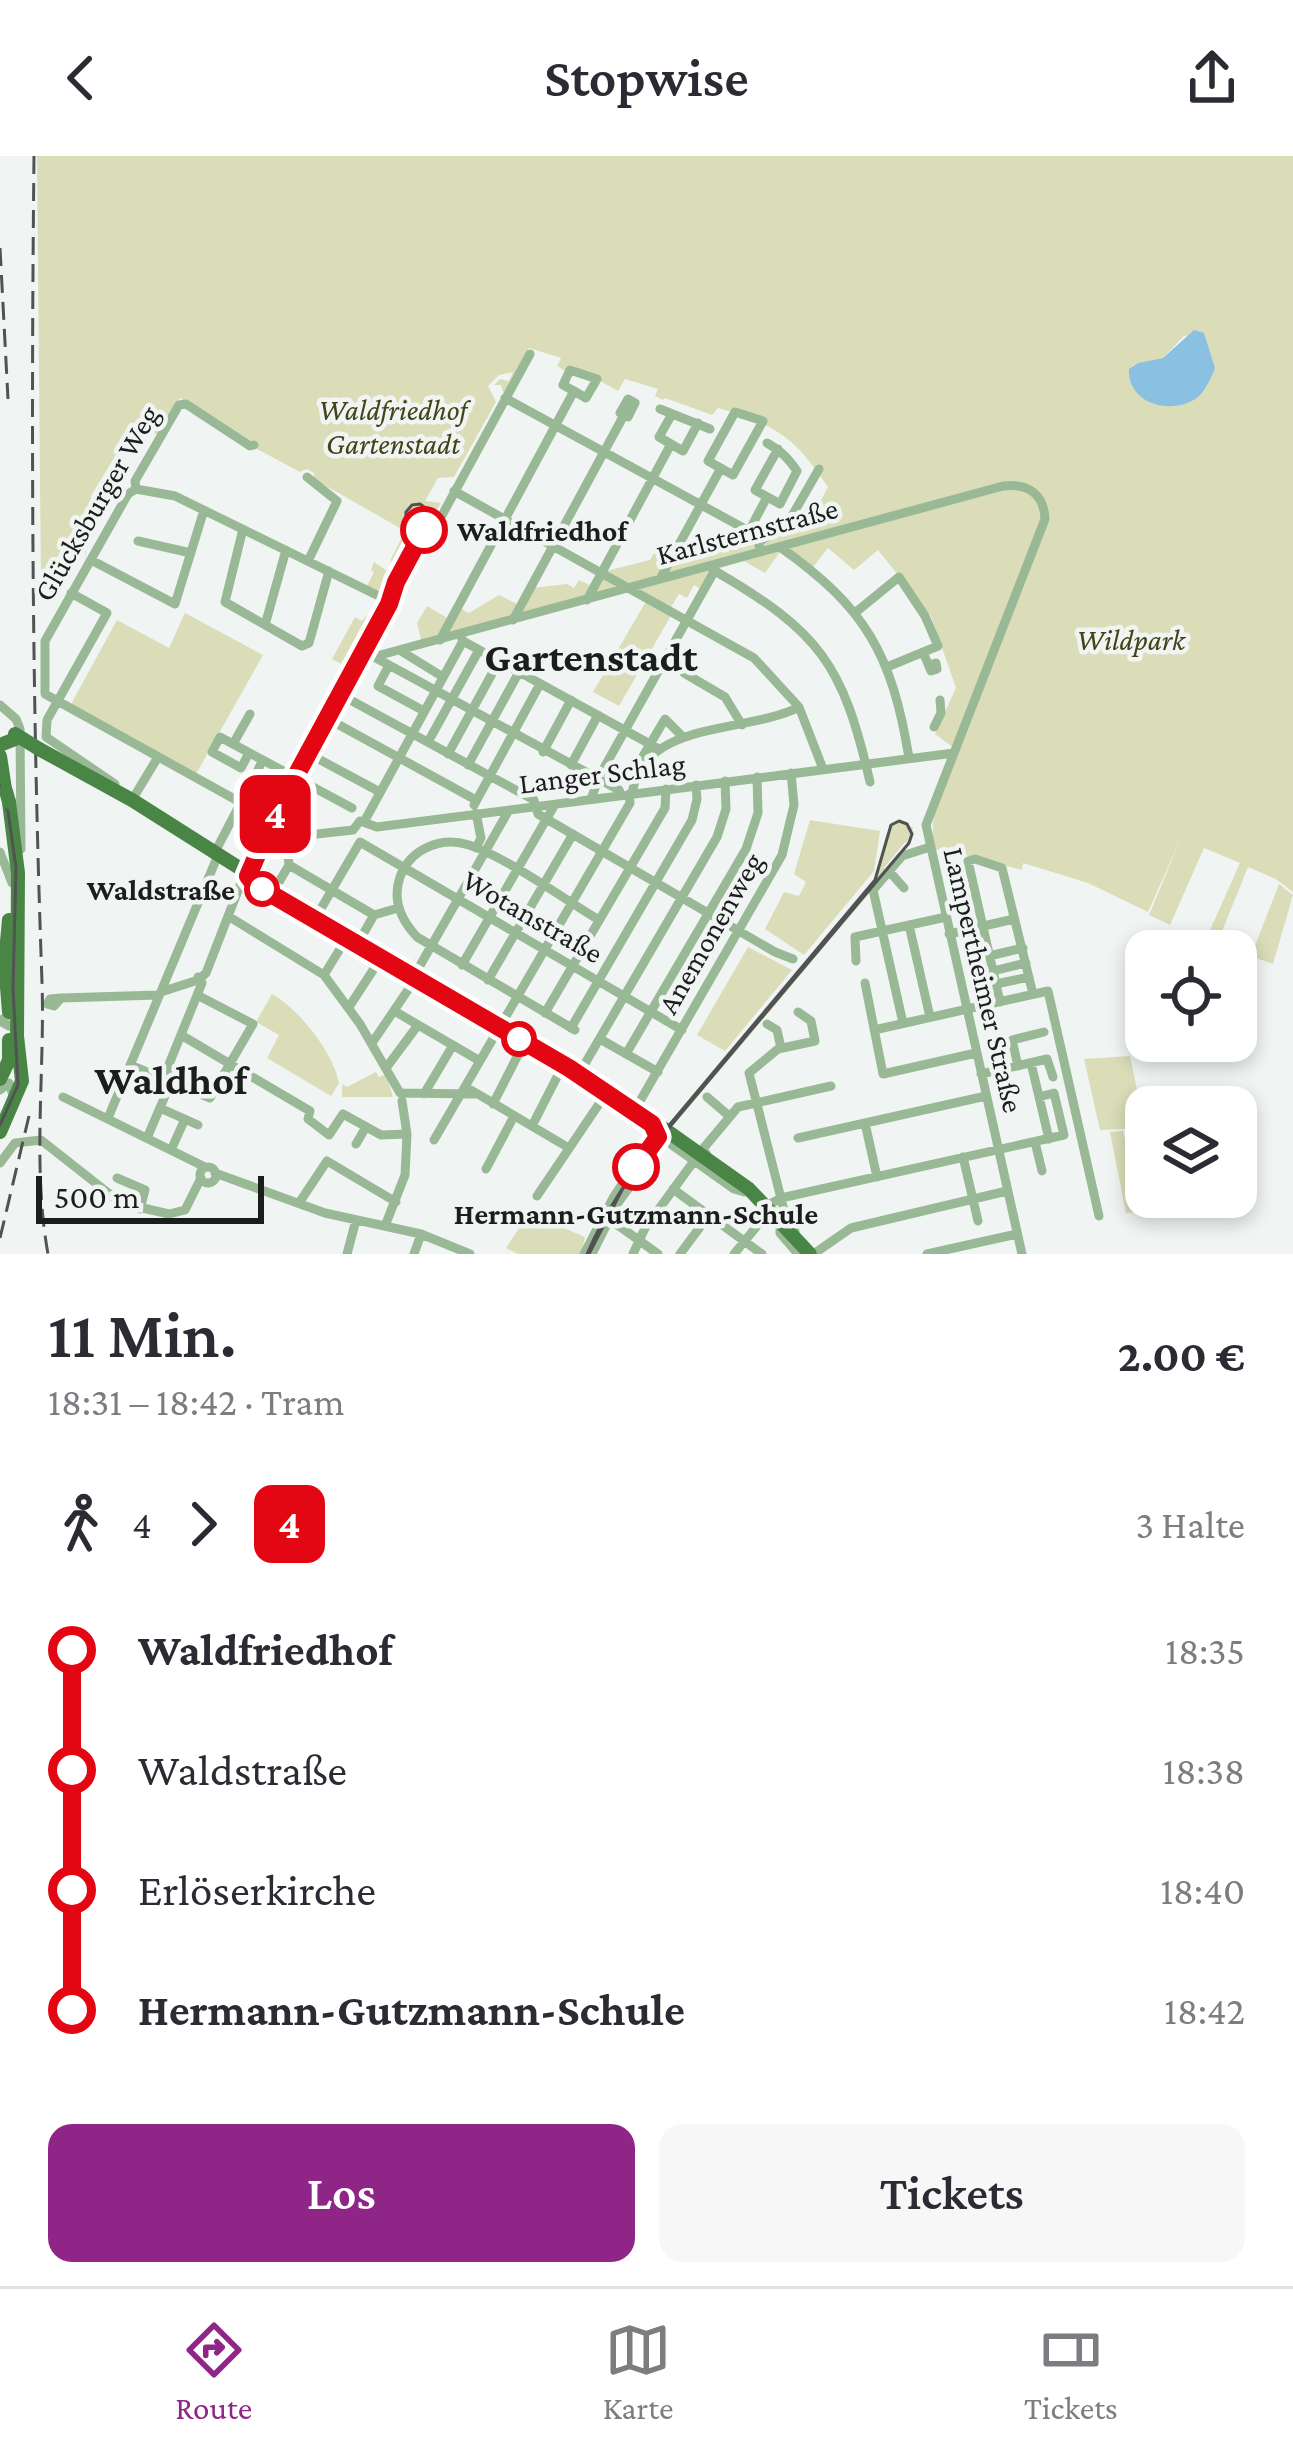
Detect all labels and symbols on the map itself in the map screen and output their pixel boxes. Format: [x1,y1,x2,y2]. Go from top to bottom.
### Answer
park label: Waldfriedhof Gartenstadt [319,393,472,460]
street label: Glücksburger Weg [27,399,166,607]
street label: Karlsternstraße [653,491,841,571]
marker: Waldfriedhof [402,508,446,552]
place label: Waldfriedhof [456,514,629,547]
park label: Wildpark [1077,623,1187,657]
district label: Gartenstadt [484,633,698,680]
street label: Langer Schlag [517,746,687,801]
line badge: 4 [236,775,314,853]
street label: Lampertheimer Straße [936,844,1031,1116]
street label: Anemonenweg [651,847,770,1020]
street label: Wotanstraße [457,863,609,969]
place label: Waldstraße [86,873,235,906]
marker: Waldstraße [246,873,278,905]
unlabelled marker [503,1023,535,1055]
district label: Waldhof [93,1056,250,1103]
marker: Hermann-Gutzmann-Schule [614,1145,658,1189]
scale bar [36,1170,264,1223]
place label: Hermann-Gutzmann-Schule [454,1197,818,1230]

